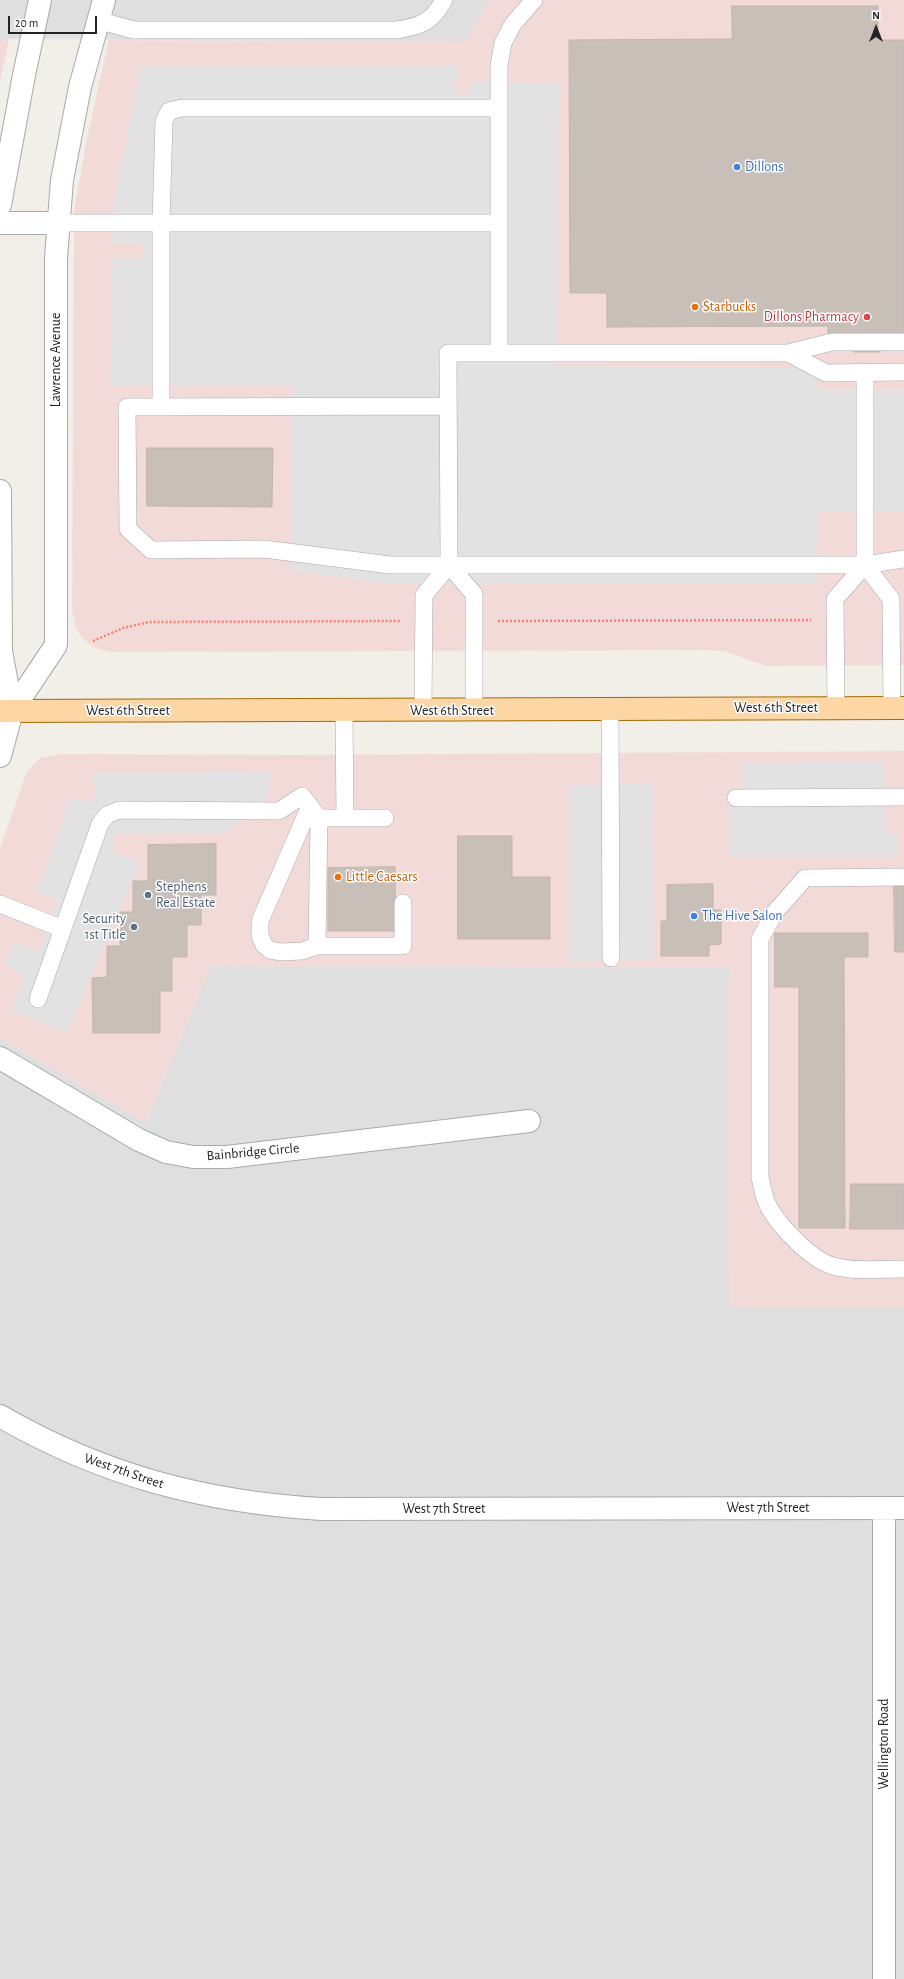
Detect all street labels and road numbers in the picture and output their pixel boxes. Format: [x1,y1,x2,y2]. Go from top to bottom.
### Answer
street label: Lawrence Avenue [48,313,64,407]
street label: West 6th Street [734,700,818,716]
street label: West 6th Street [86,703,170,719]
street label: West 6th Street [410,703,494,719]
street label: Bainbridge Circle [206,1140,300,1164]
street label: West 7th Street [82,1450,166,1492]
street label: West 7th Street [726,1500,810,1516]
street label: West 7th Street [402,1501,486,1517]
street label: Wellington Road [876,1698,892,1790]

